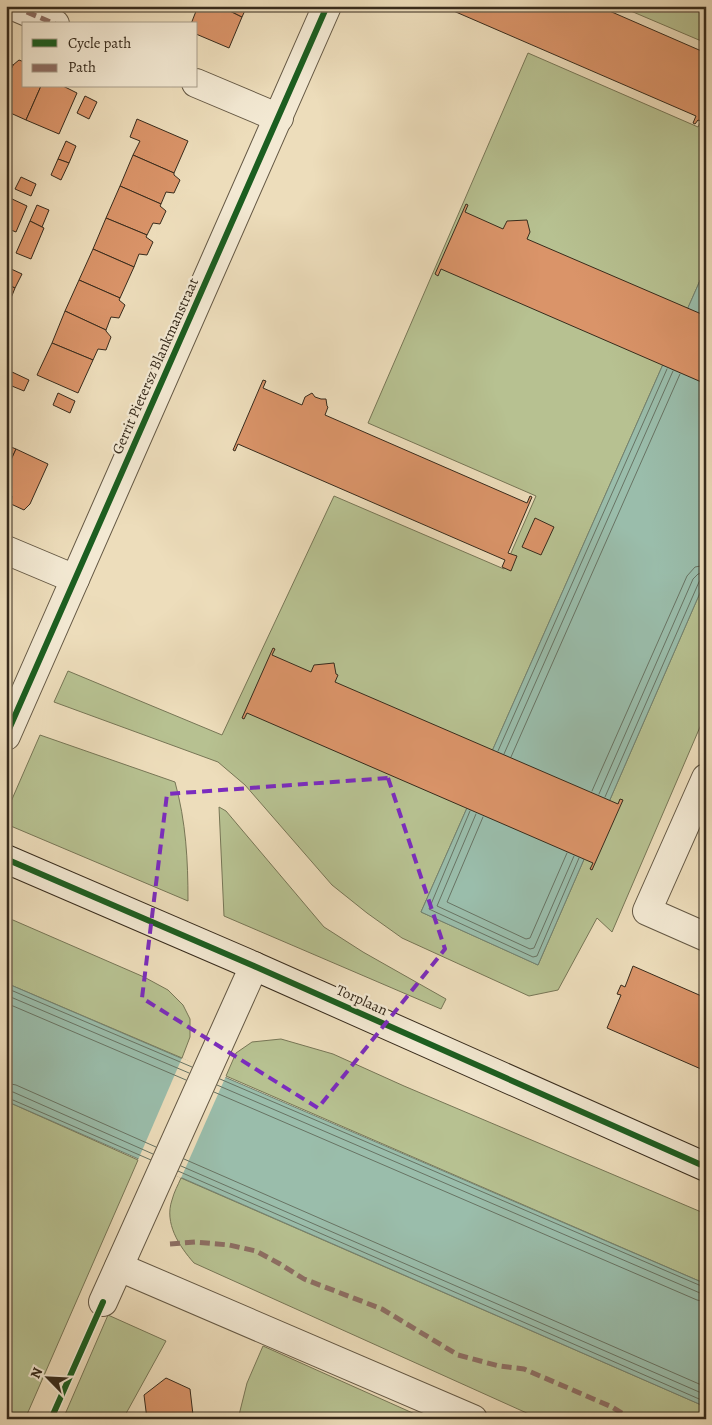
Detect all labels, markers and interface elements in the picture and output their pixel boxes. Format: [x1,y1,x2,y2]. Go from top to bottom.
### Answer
legend [22,22,198,88]
text: Cycle path [68,33,131,53]
text: Path [68,57,96,77]
street label: Gerrit Pietersz Blankmanstraat [107,275,203,457]
street label: Torplaan [333,980,391,1020]
north arrow [22,1352,72,1402]
text: N [26,1364,47,1381]

